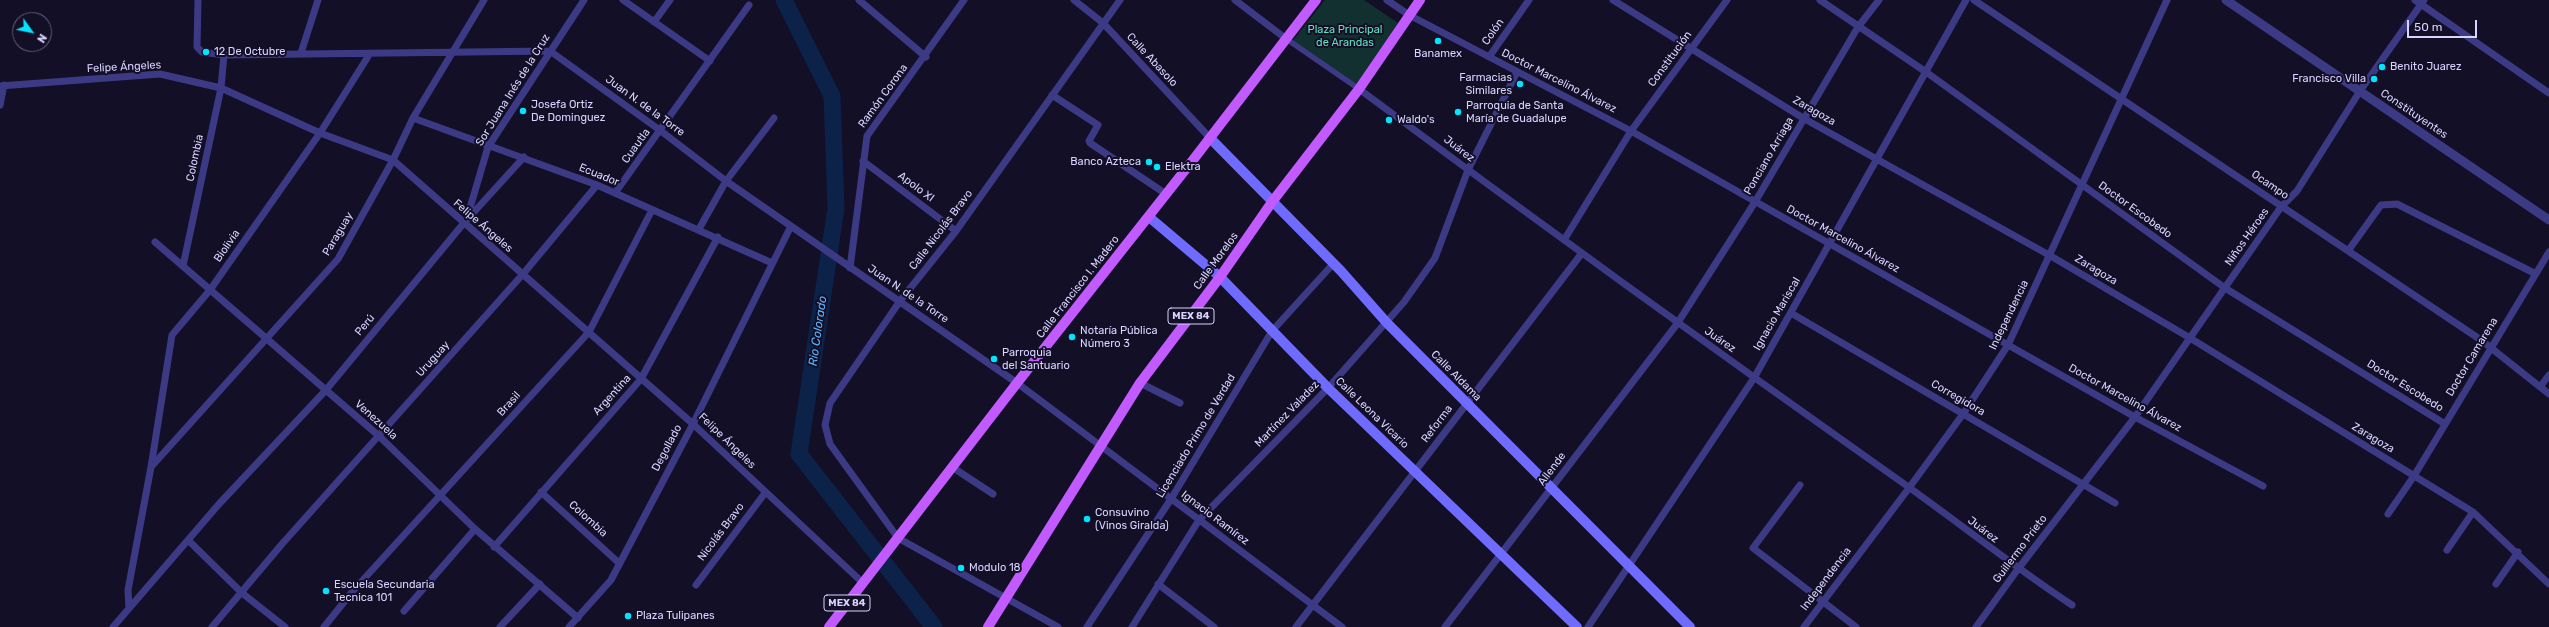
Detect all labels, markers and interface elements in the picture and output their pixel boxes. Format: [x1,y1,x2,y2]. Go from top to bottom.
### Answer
north arrow [12,12,52,52]
scale bar [2409,12,2479,38]
street label: Colón [1479,16,1507,48]
text: 50 m [2414,20,2442,34]
park label: Plaza Principal de Arandas [1308,23,1382,49]
street label: Constitución [1645,29,1695,89]
street label: Calle Abasolo [1124,30,1180,90]
text: N [34,31,49,45]
street label: Sor Juana Inés de la Cruz [473,31,553,149]
marker: Banamex [1433,36,1443,46]
place label: 12 De Octubre [214,45,286,59]
street label: Doctor Marcelino Álvarez [1499,46,1619,116]
marker: 12 De Octubre [201,47,211,57]
place label: Banamex [1414,47,1462,61]
street label: Felipe Ángeles [86,58,162,76]
place label: Benito Juarez [2390,60,2462,74]
street label: Ramón Corona [855,62,911,130]
marker: Benito Juarez [2377,62,2387,72]
place label: Farmacias Similares [1459,71,1512,97]
place label: Francisco Villa [2292,72,2366,86]
street label: Juan N. de la Torre [603,73,687,139]
marker: Francisco Villa [2369,74,2379,84]
marker: Farmacias Similares [1515,79,1525,89]
street label: Constituyentes [2378,87,2450,141]
street label: Zaragoza [1790,93,1838,129]
place label: Josefa Ortiz De Dominguez [531,98,605,124]
place label: Parroquia de Santa María de Guadalupe [1466,99,1567,125]
marker: Josefa Ortiz De Dominguez [518,106,528,116]
marker: Parroquia de Santa María de Guadalupe [1453,107,1463,117]
place label: Waldo's [1397,113,1435,127]
marker: Waldo's [1384,115,1394,125]
street label: Ponciano Arriaga [1741,115,1797,197]
street label: Cuautla [619,126,653,166]
street label: Colombia [184,133,206,183]
street label: Juárez [1441,133,1477,165]
place label: Banco Azteca [1070,155,1141,169]
marker: Banco Azteca [1144,157,1154,167]
place label: Elektra [1165,160,1201,174]
street label: Ecuador [577,161,621,189]
marker: Elektra [1152,162,1162,172]
street label: Ocampo [2249,168,2291,202]
street label: Apolo XI [895,169,937,205]
street label: Doctor Escobedo [2096,179,2174,241]
street label: Calle Nicolás Bravo [907,187,975,273]
street label: Felipe Ángeles [451,197,515,255]
street label: Doctor Marcelino Álvarez [1784,202,1902,276]
street label: Niños Héroes [2222,205,2272,269]
street label: Paraguay [320,210,356,258]
street label: Biolivia [211,227,243,265]
street label: Calle Morelos [1191,230,1241,292]
street label: Calle Francisco I. Madero [1034,233,1122,341]
street label: Zaragoza [2072,252,2120,288]
street label: Juan N. de la Torre [865,262,951,326]
street label: Ignacio Mariscal [1751,275,1803,353]
street label: Independencia [1986,278,2032,352]
water label: Rio Colorado [806,295,830,367]
road number: MEX 84 [1168,308,1214,324]
street label: Perú [352,312,378,338]
street label: Doctor Camarena [2443,315,2501,399]
place label: Notaría Pública Número 3 [1080,324,1158,350]
street label: Juárez [1702,324,1738,356]
marker: Notaría Pública Número 3 [1067,332,1077,342]
street label: Uruguay [413,338,453,380]
place label: Parroquia del Santuario [1002,346,1070,372]
street label: Calle Aldama [1428,348,1484,404]
marker: Parroquia del Santuario [989,354,999,364]
street label: Doctor Escobedo [2364,357,2446,415]
street label: Doctor Marcelino Álvarez [2066,361,2184,435]
street label: Argentina [590,372,634,418]
street label: Licenciado Primo de Verdad [1154,372,1238,500]
street label: Calle Leona Vicario [1333,375,1411,451]
street label: Corregidora [1929,377,1987,419]
street label: Martínez Valadez [1252,378,1322,450]
street label: Brasil [495,389,523,419]
street label: Venezuela [352,397,400,443]
street label: Reforma [1419,403,1455,445]
street label: Felipe Ángeles [696,410,758,472]
street label: Zaragoza [2349,420,2397,456]
street label: Degollado [649,422,685,474]
street label: Allende [1535,450,1569,488]
street label: Ignacio Ramírez [1178,488,1252,548]
street label: Colombia [566,498,610,540]
street label: Nicolás Bravo [695,500,747,564]
place label: Consuvino (Vinos Giralda) [1095,506,1169,532]
street label: Guillermo Prieto [1990,512,2050,586]
marker: Consuvino (Vinos Giralda) [1082,514,1092,524]
street label: Juárez [1965,514,2001,546]
street label: Independencia [1798,545,1854,613]
place label: Modulo 18 [969,561,1021,575]
marker: Modulo 18 [956,563,966,573]
place label: Escuela Secundaria Tecnica 101 [334,578,434,604]
marker: Escuela Secundaria Tecnica 101 [321,586,331,596]
road number: MEX 84 [824,595,870,611]
place label: Plaza Tulipanes [636,609,715,623]
marker: Plaza Tulipanes [623,611,633,621]

